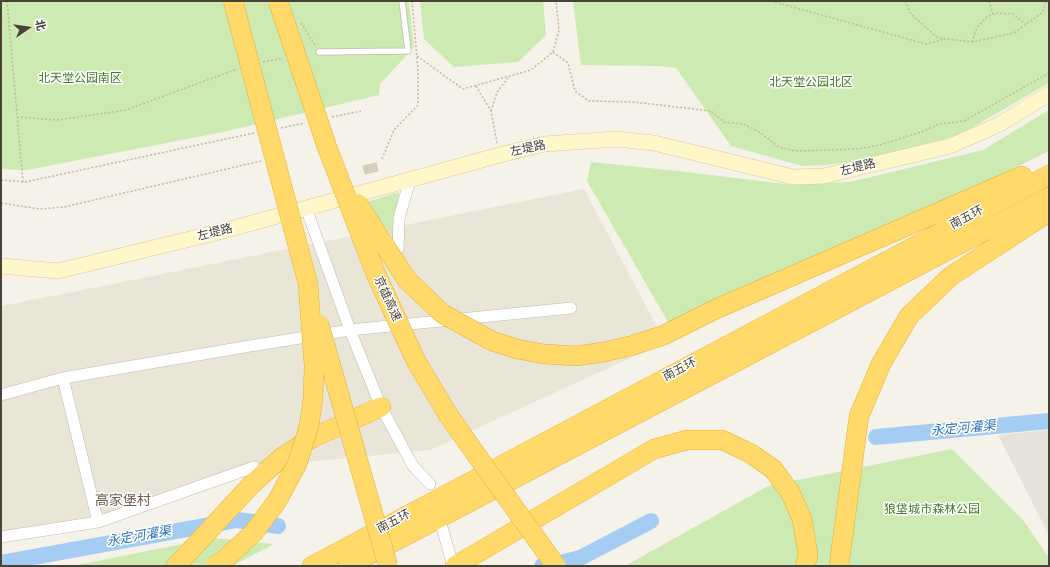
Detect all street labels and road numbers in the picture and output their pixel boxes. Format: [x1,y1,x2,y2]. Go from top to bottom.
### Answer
street label: 左堤路 [509,138,547,160]
street label: 左堤路 [839,157,877,179]
street label: 南五环 [948,203,986,233]
street label: 左堤路 [196,222,234,244]
street label: 京雄高速 [370,274,404,324]
street label: 南五环 [661,355,699,385]
street label: 南五环 [375,507,413,537]

